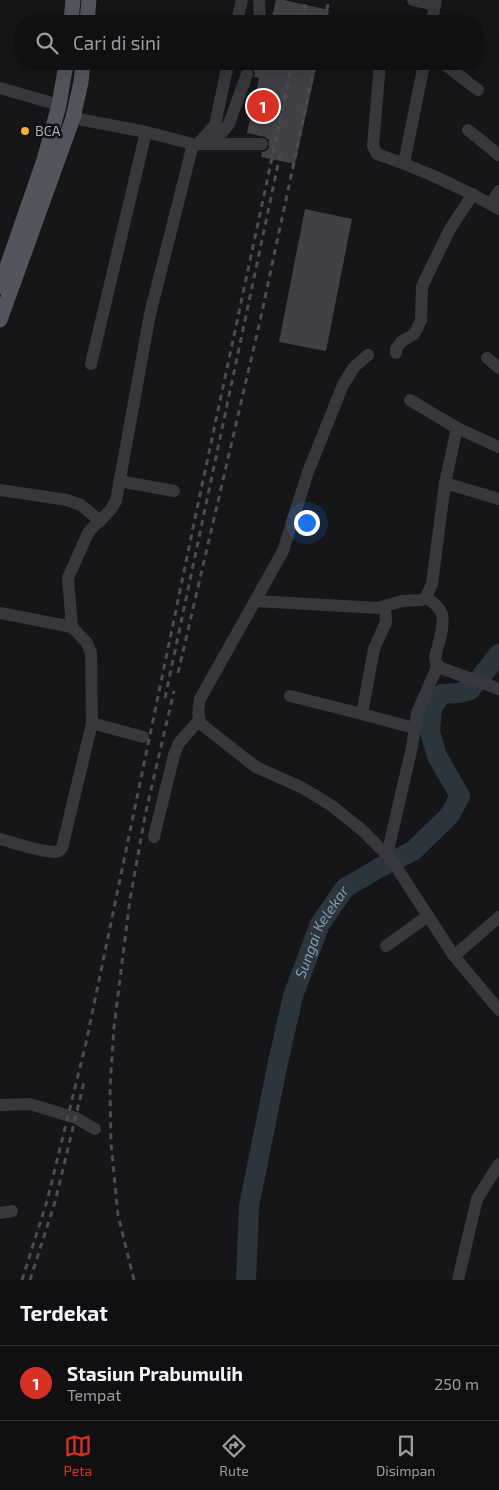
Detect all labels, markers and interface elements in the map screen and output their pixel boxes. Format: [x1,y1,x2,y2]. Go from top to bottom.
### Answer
search box [15,15,484,70]
icon: search [33,29,61,57]
text: Cari di sini [73,31,161,54]
pin: 1 [247,87,279,125]
place label: BCA [35,122,61,139]
marker: BCA [19,125,31,137]
your location [294,510,320,536]
water label: Sungai Kelekar [291,881,352,980]
text: Terdekat [20,1300,108,1325]
text: Stasiun Prabumulih [67,1362,243,1385]
text: 1 [33,1374,39,1393]
text: 250 m [434,1374,479,1393]
text: Tempat [67,1385,121,1404]
tab: Peta [64,1432,92,1479]
tab: Rute [219,1432,249,1479]
tab: Disimpan [376,1432,435,1479]

